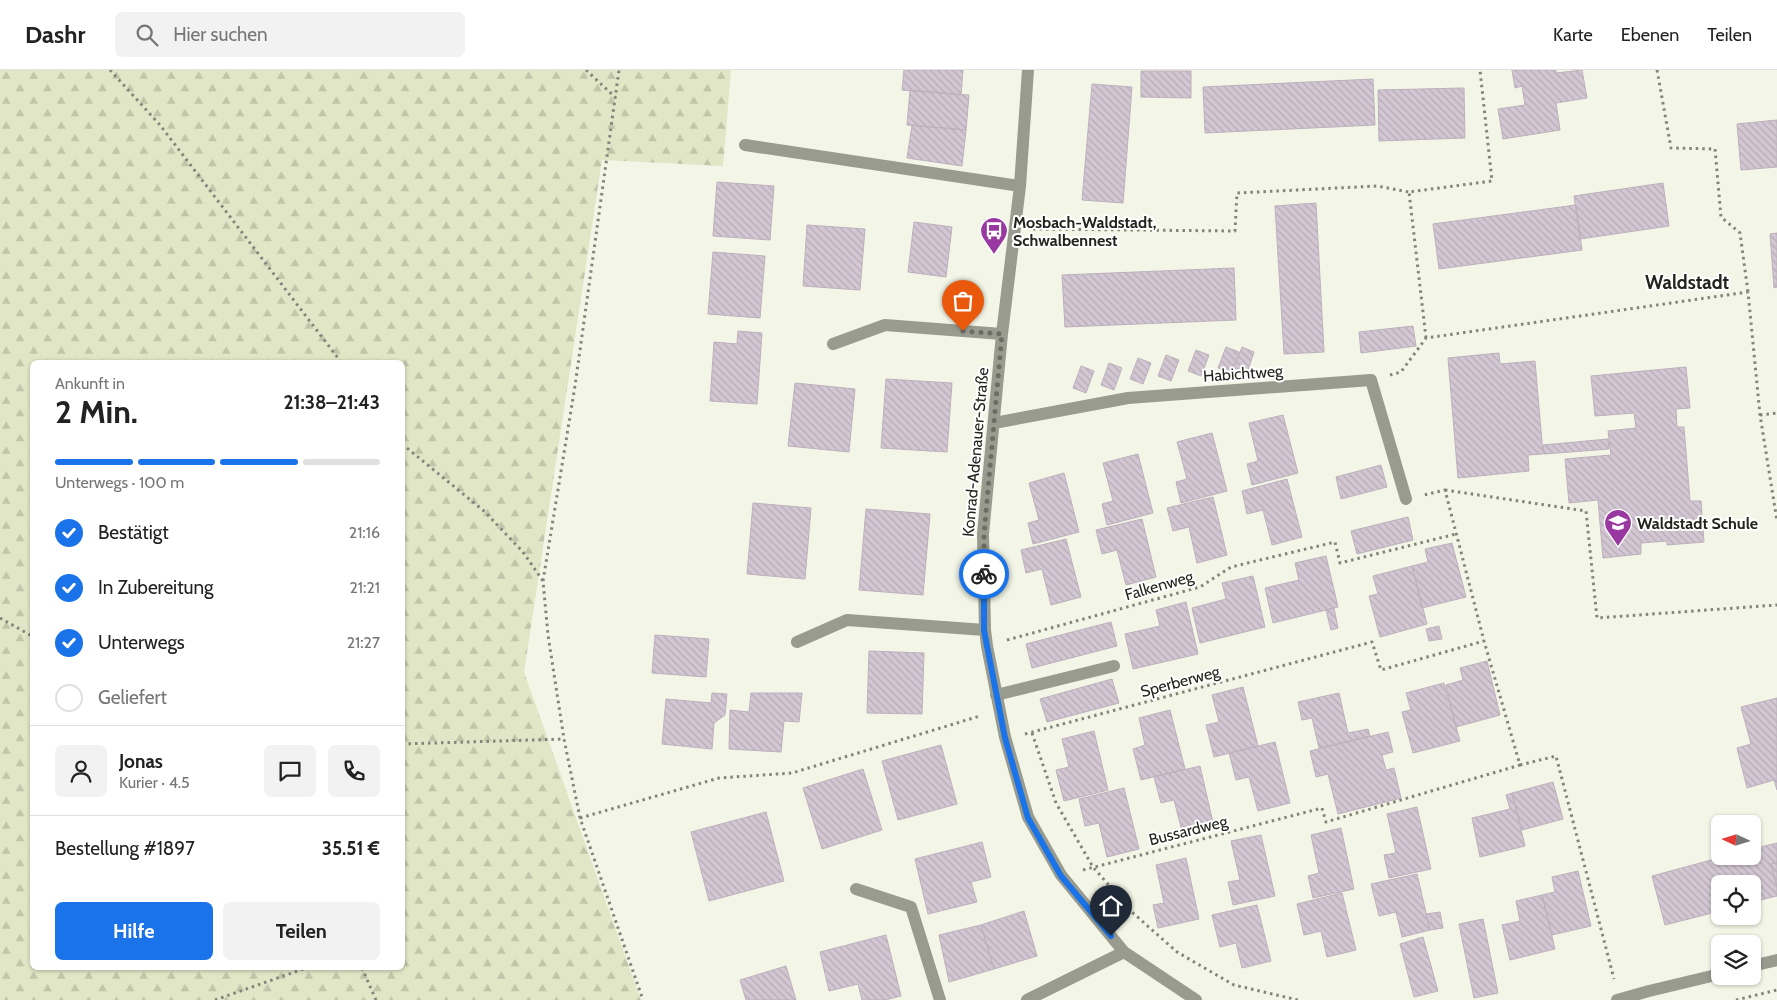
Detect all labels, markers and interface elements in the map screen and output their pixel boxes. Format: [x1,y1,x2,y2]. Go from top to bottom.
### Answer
search box [115,12,465,57]
text: Dashr [25,20,85,49]
icon: search [133,21,161,49]
text: Hier suchen [173,23,268,46]
text: Karte [1553,24,1593,46]
text: Ebenen [1621,24,1679,46]
text: Teilen [1707,24,1752,46]
place label: Mosbach-Waldstadt, Schwalbennest [1013,213,1156,250]
bus stop icon: Mosbach-Waldstadt, Schwalbennest [979,216,1009,255]
district label: Waldstadt [1645,271,1730,294]
pin [942,280,984,331]
icon: bag [949,287,977,315]
street label: Habichtweg [1202,361,1285,386]
street label: Konrad-Adenauer-Straße [959,366,992,538]
text: Ankunft in [55,374,125,393]
text: 21:38–21:43 [283,391,380,414]
text: 2 Min. [55,392,138,431]
text: Unterwegs · 100 m [55,473,184,492]
school or university icon: Waldstadt Schule [1603,508,1633,547]
place label: Waldstadt Schule [1637,514,1758,533]
icon: check [55,519,83,547]
text: Bestätigt [98,521,169,544]
text: 21:16 [349,523,380,542]
courier [959,549,1009,599]
icon: bike [970,560,998,588]
street label: Falkenweg [1123,566,1197,604]
icon: check [55,574,83,602]
text: In Zubereitung [98,576,214,599]
text: 21:21 [349,578,380,597]
icon: check [55,629,83,657]
text: Unterwegs [98,631,185,654]
text: 21:27 [347,633,380,652]
street label: Sperberweg [1138,662,1223,701]
text: Geliefert [98,686,167,709]
button: person [55,745,107,797]
button: chat [264,745,316,797]
button: phone [328,745,380,797]
text: Jonas [119,750,163,773]
text: Kurier · 4.5 [119,773,190,792]
street label: Bussardweg [1147,811,1230,849]
north arrow [1711,815,1761,865]
map controls [1711,815,1761,985]
text: Bestellung #1897 [55,837,195,860]
text: 35.51 € [322,837,380,860]
button: locate [1711,875,1761,925]
pin [1090,885,1132,936]
icon: home [1097,892,1125,920]
button: Hilfe [55,902,213,960]
button: Teilen [223,902,380,960]
button: layers [1711,935,1761,985]

